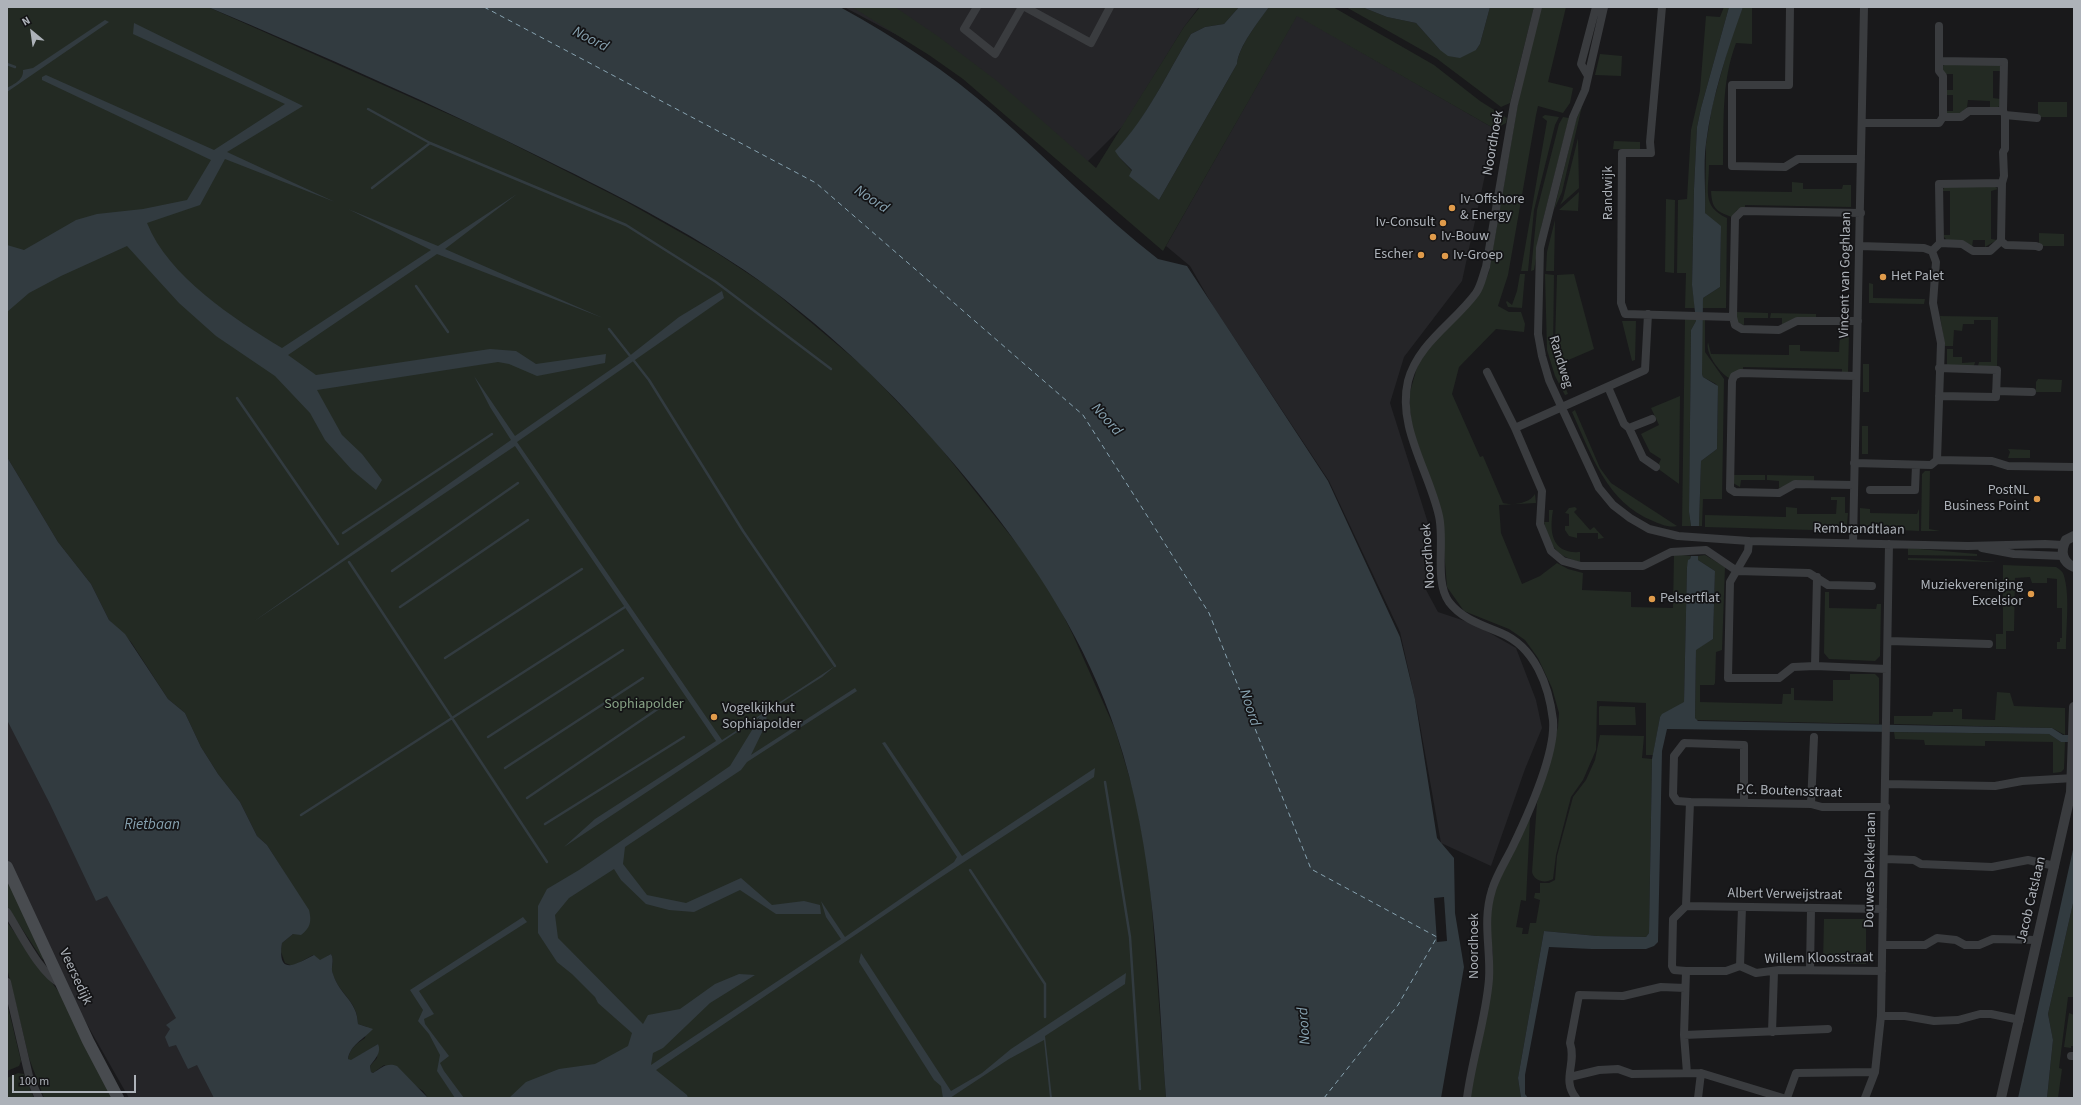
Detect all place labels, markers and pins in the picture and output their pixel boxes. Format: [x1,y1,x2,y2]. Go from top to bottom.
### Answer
place label: Iv-Offshore & Energy [1460,192,1525,224]
marker: Iv-Offshore & Energy [1447,203,1457,213]
place label: Iv-Consult [1376,215,1435,231]
marker: Iv-Consult [1438,218,1448,228]
place label: Iv-Bouw [1441,229,1489,245]
marker: Iv-Bouw [1428,232,1438,242]
place label: Escher [1374,247,1413,263]
place label: Iv-Groep [1453,248,1503,264]
marker: Escher [1416,250,1426,260]
marker: Iv-Groep [1440,251,1450,261]
place label: Het Palet [1891,269,1944,285]
marker: Het Palet [1878,272,1888,282]
place label: PostNL Business Point [1944,483,2029,516]
marker: PostNL Business Point [2032,494,2042,504]
place label: Muziekvereniging Excelsior [1921,578,2023,610]
marker: Muziekvereniging Excelsior [2026,589,2036,599]
place label: Pelsertflat [1660,591,1720,607]
marker: Pelsertflat [1647,594,1657,604]
place label: Vogelkijkhut Sophiapolder [722,701,801,734]
marker: Vogelkijkhut Sophiapolder [709,712,719,722]

